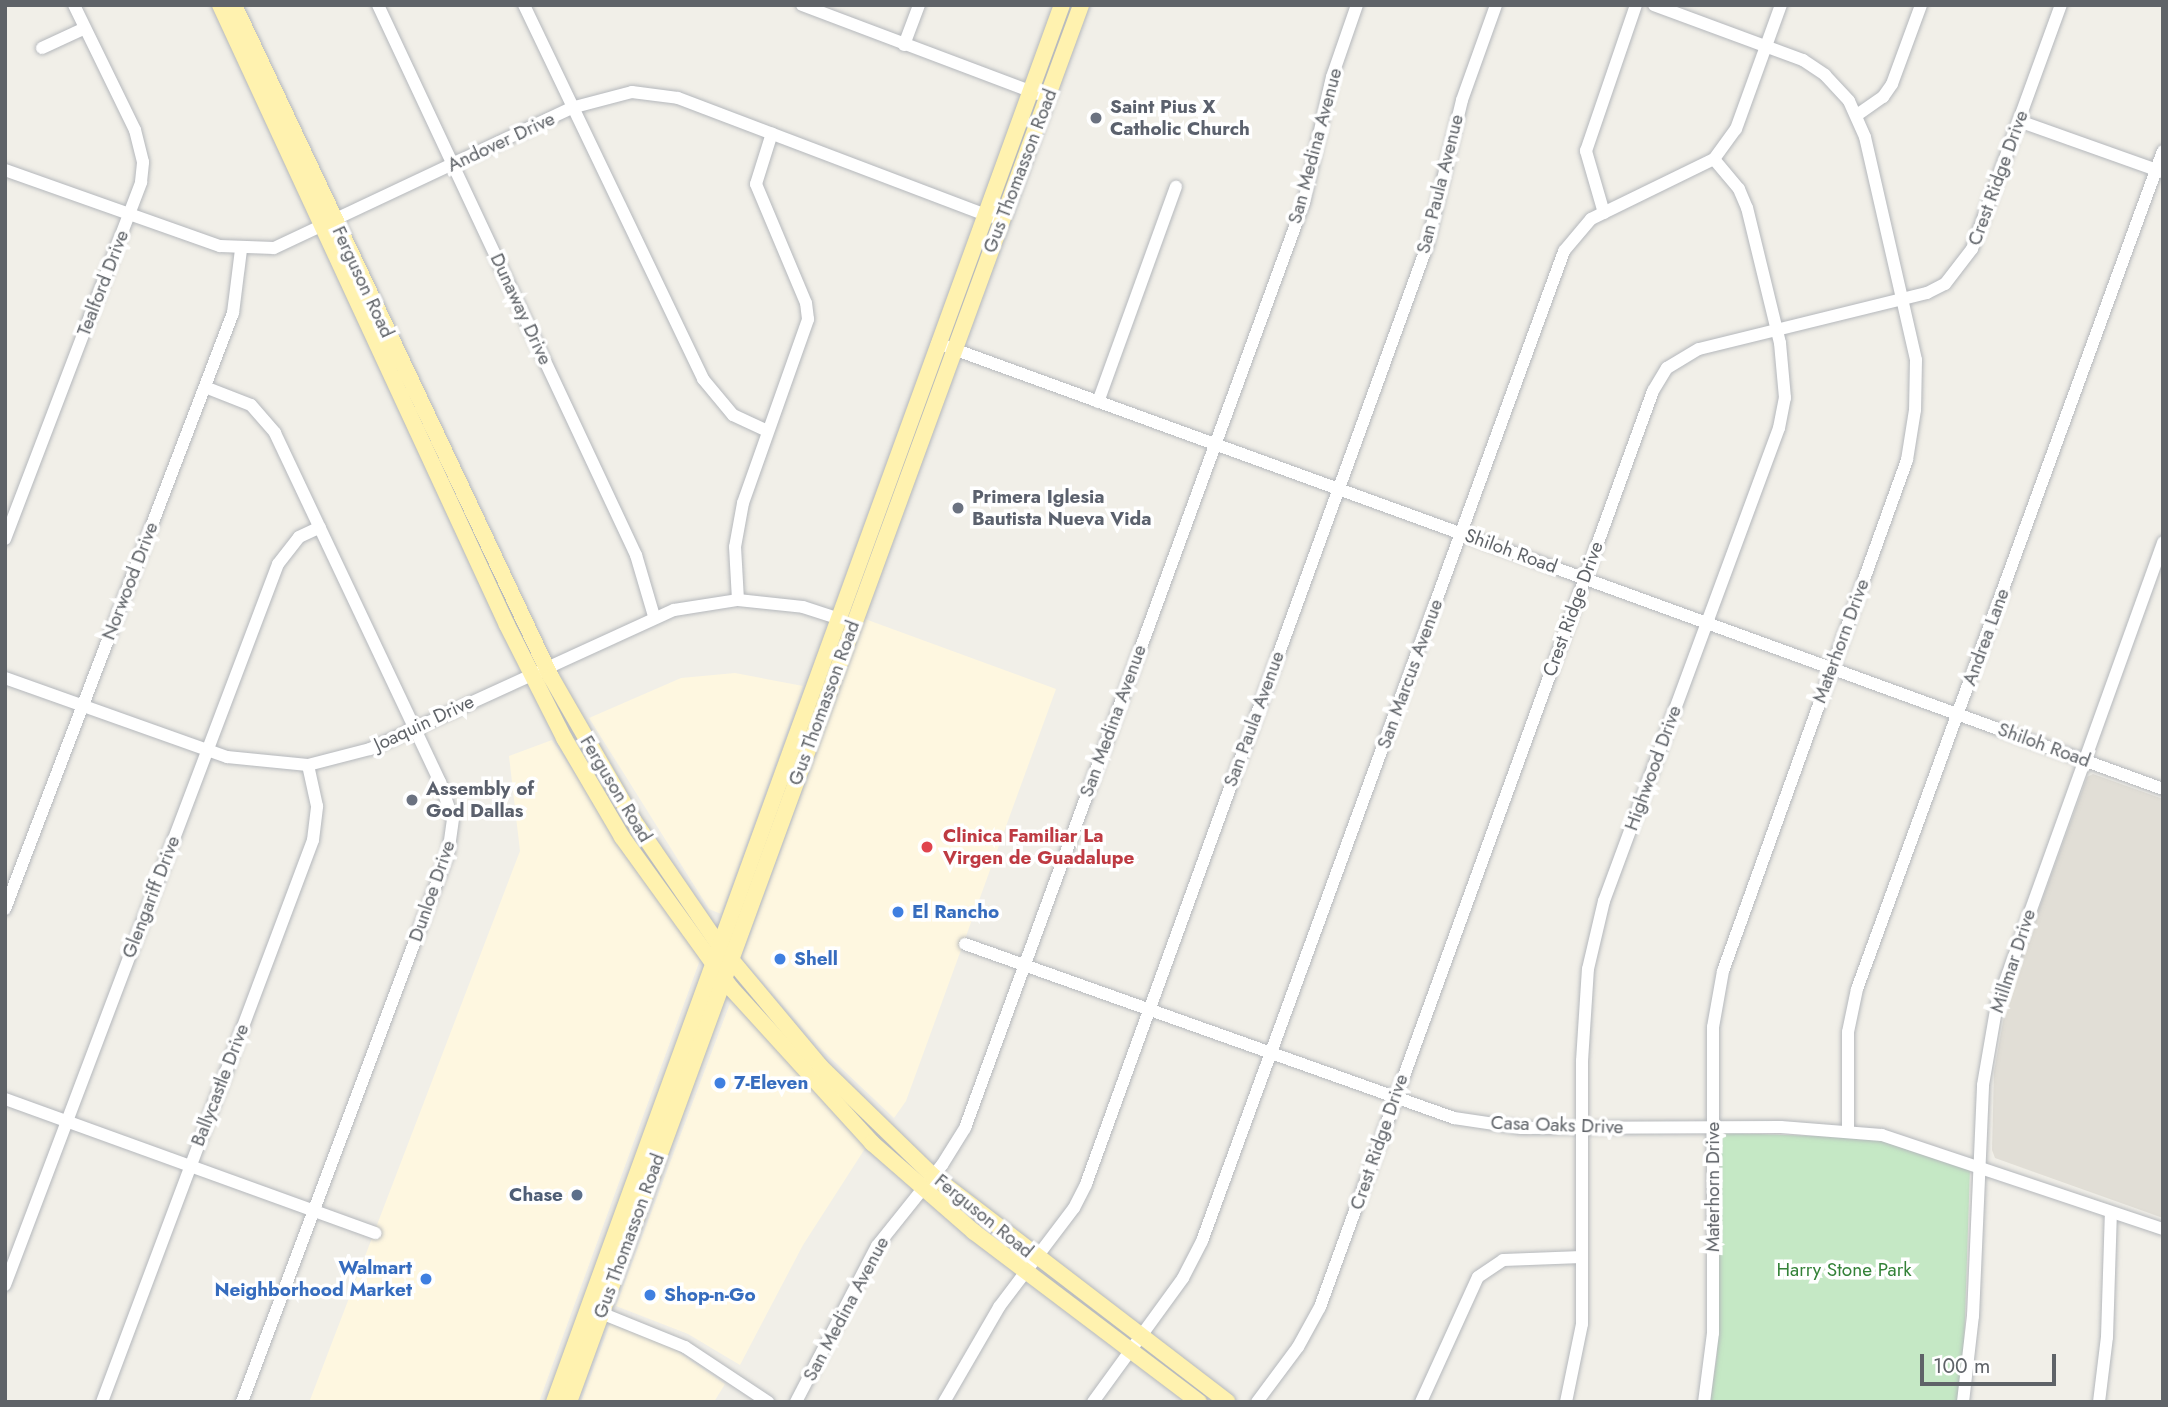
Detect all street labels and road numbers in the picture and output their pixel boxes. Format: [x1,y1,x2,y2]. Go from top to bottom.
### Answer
street label: San Medina Avenue [1283,66,1347,226]
street label: Gus Thomasson Road [978,86,1062,256]
street label: Andover Drive [444,107,558,177]
street label: Crest Ridge Drive [1963,107,2033,249]
street label: San Paula Avenue [1412,112,1468,256]
street label: Ferguson Road [327,223,399,341]
street label: Tealford Drive [72,227,134,339]
street label: Dunaway Drive [485,250,557,368]
street label: Norwood Drive [97,519,163,643]
street label: Shiloh Road [1462,524,1560,578]
street label: Crest Ridge Drive [1538,538,1608,680]
street label: Materhorn Drive [1808,576,1874,706]
street label: Andrea Lane [1958,585,2014,689]
street label: San Marcus Avenue [1372,596,1448,752]
street label: Gus Thomasson Road [784,618,864,788]
street label: San Medina Avenue [1075,642,1151,800]
street label: San Paula Avenue [1219,648,1289,790]
street label: Joaquin Drive [370,690,478,756]
street label: Highwood Drive [1620,702,1686,834]
street label: Shiloh Road [1995,718,2093,772]
street label: Ferguson Road [575,732,657,846]
street label: Glengariff Drive [117,833,185,961]
street label: Dunloe Drive [404,837,460,945]
street label: Millmar Drive [1986,906,2040,1016]
street label: Ballycastle Drive [186,1021,254,1149]
street label: Crest Ridge Drive [1345,1071,1413,1213]
street label: Casa Oaks Drive [1490,1111,1624,1139]
street label: Materhorn Drive [1702,1122,1724,1252]
street label: Gus Thomasson Road [589,1151,669,1321]
street label: Ferguson Road [930,1169,1038,1263]
street label: San Medina Avenue [798,1233,894,1385]

